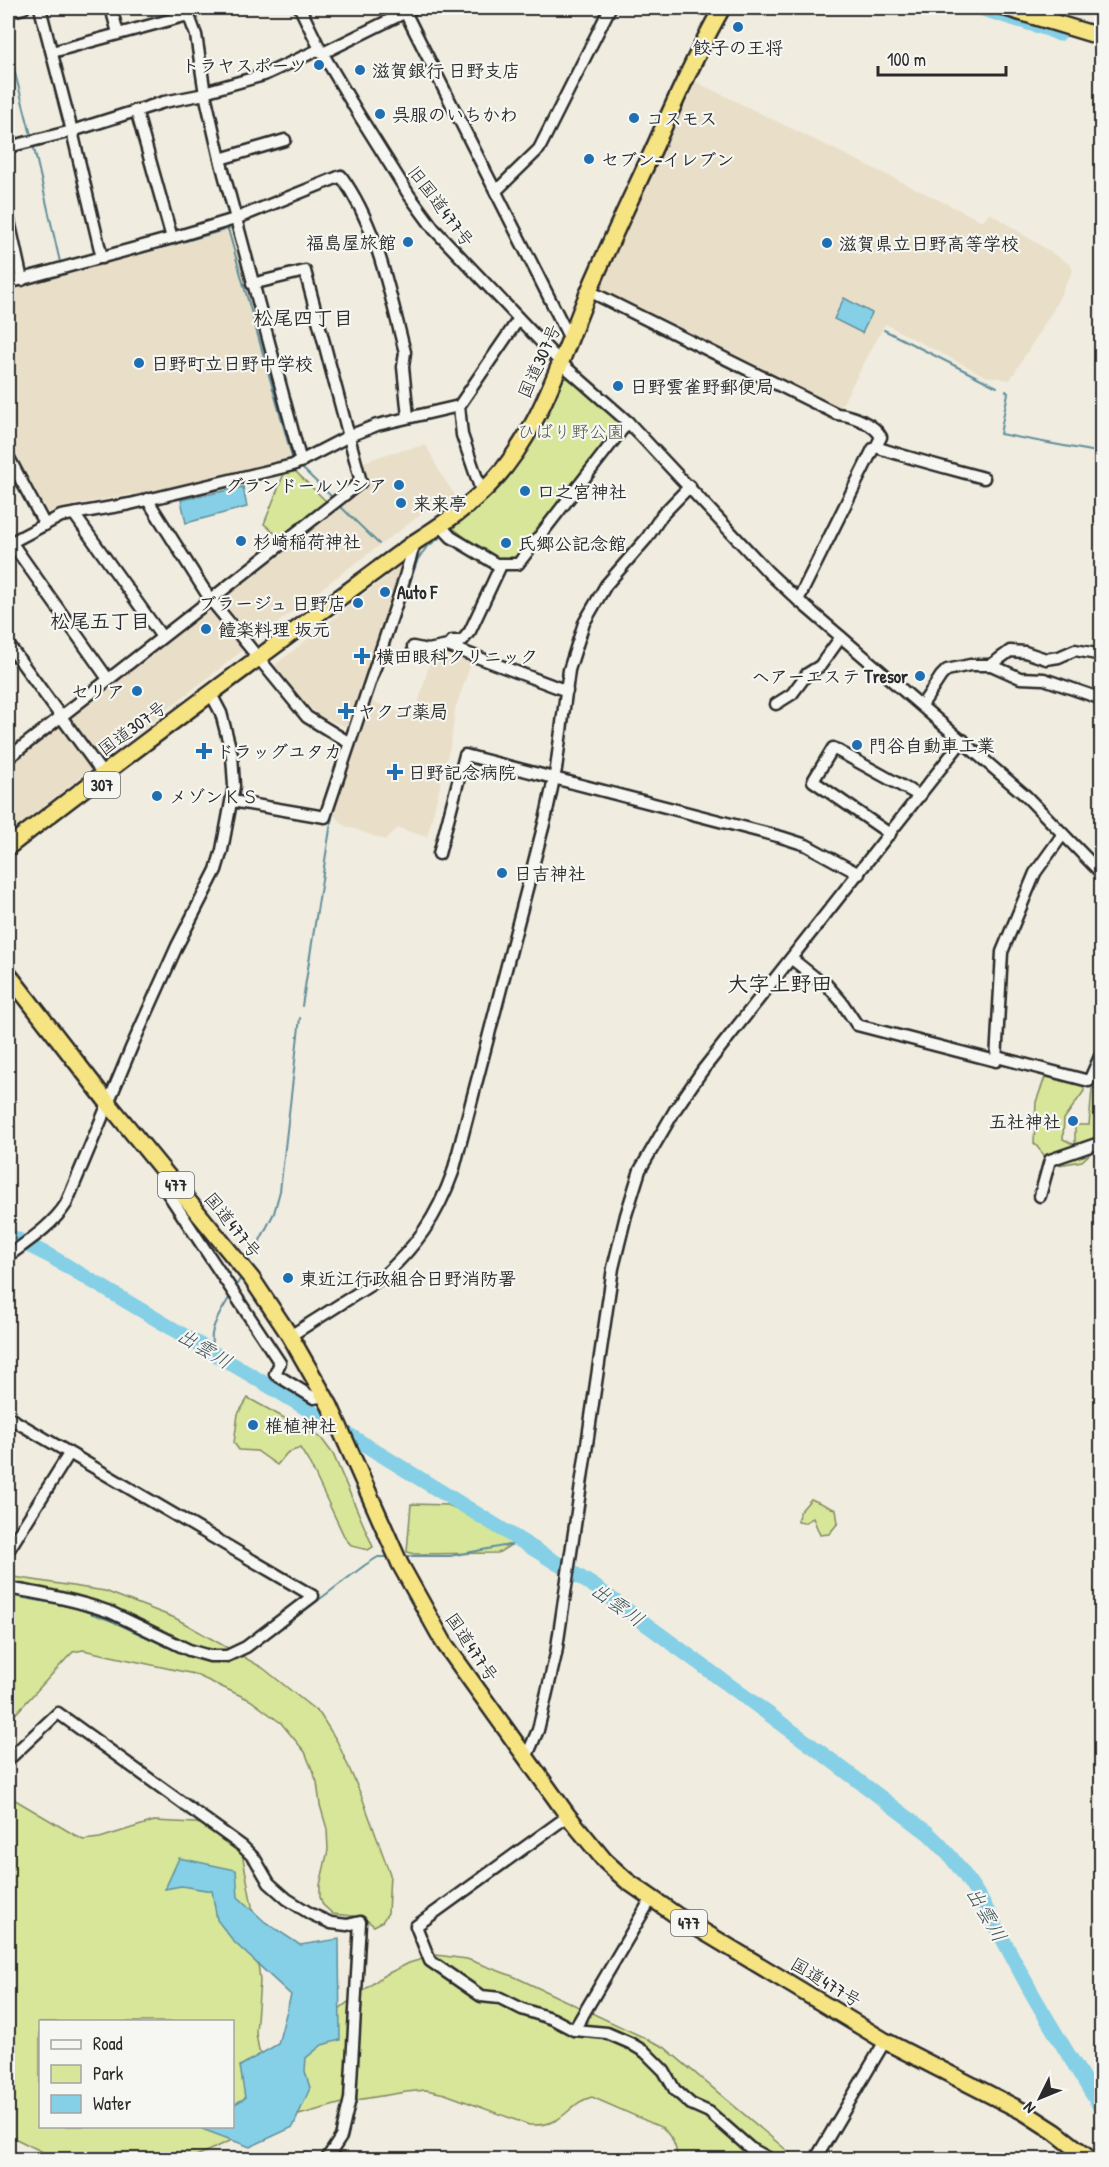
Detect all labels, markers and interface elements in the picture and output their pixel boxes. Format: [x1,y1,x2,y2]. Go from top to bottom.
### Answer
marker: 餃子の王将 [731,20,745,34]
place label: 餃子の王将 [693,35,783,60]
scale bar [878,39,1006,77]
text: 100 m [887,47,926,72]
place label: トラヤスポーツ [181,53,307,78]
marker: トラヤスポーツ [312,58,326,72]
place label: 滋賀銀行 日野支店 [372,58,520,83]
marker: 滋賀銀行 日野支店 [353,63,367,77]
place label: 呉服のいちかわ [392,102,518,127]
place label: コスモス [646,106,717,131]
marker: 呉服のいちかわ [373,107,387,121]
marker: コスモス [627,111,641,125]
place label: セブン-イレブン [601,147,734,172]
marker: セブン-イレブン [582,152,596,166]
street label: 旧国道477号 [402,160,480,252]
place label: 福島屋旅館 [306,230,396,255]
place label: 滋賀県立日野高等学校 [839,231,1019,256]
marker: 福島屋旅館 [401,235,415,249]
marker: 滋賀県立日野高等学校 [820,236,834,250]
district label: 松尾四丁目 [253,304,353,331]
street label: 国道307号 [512,320,566,402]
place label: 日野町立日野中学校 [151,351,313,376]
marker: 日野町立日野中学校 [132,356,146,370]
place label: 日野雲雀野郵便局 [630,374,774,399]
marker: 日野雲雀野郵便局 [611,379,625,393]
park label: ひばり野公園 [517,419,625,444]
place label: グランドールソシア [225,473,387,498]
marker: グランドールソシア [392,478,406,492]
place label: 口之宮神社 [537,479,627,504]
marker: 口之宮神社 [518,484,532,498]
place label: 来来亭 [413,491,467,516]
marker: 来来亭 [394,496,408,510]
place label: 杉崎稲荷神社 [253,529,361,554]
place label: 氏郷公記念館 [518,531,626,556]
marker: 杉崎稲荷神社 [234,534,248,548]
marker: 氏郷公記念館 [499,536,513,550]
place label: Auto F [397,580,439,605]
marker: Auto F [378,585,392,599]
place label: ブラージュ 日野店 [198,591,346,616]
marker: ブラージュ 日野店 [351,596,365,610]
district label: 松尾五丁目 [50,607,150,634]
place label: 饐楽料理 坂元 [218,617,330,642]
marker: 饐楽料理 坂元 [199,622,213,636]
place label: 横田眼科クリニック [376,644,538,669]
marker: 横田眼科クリニック [353,647,371,665]
place label: ヘアーエステ Tresor [752,664,908,689]
marker: ヘアーエステ Tresor [913,669,927,683]
place label: セリア [71,679,125,704]
marker: セリア [130,684,144,698]
street label: 国道307号 [93,695,171,761]
place label: ヤクゴ薬局 [358,699,448,724]
marker: ヤクゴ薬局 [339,704,353,718]
place label: 門谷自動車工業 [869,733,995,758]
marker: 門谷自動車工業 [850,738,864,752]
place label: ドラッグユタカ [216,739,342,764]
marker: ドラッグユタカ [197,744,211,758]
place label: 日野記念病院 [408,760,516,785]
marker: 日野記念病院 [386,763,404,781]
road number: 307 [84,772,120,798]
place label: メゾンＫＳ [169,784,259,809]
marker: メゾンＫＳ [150,789,164,803]
place label: 日吉神社 [514,861,586,886]
marker: 日吉神社 [495,866,509,880]
district label: 大字上野田 [728,969,833,998]
place label: 五社神社 [989,1109,1061,1134]
marker: 五社神社 [1066,1114,1080,1128]
road number: 477 [158,1172,194,1198]
street label: 国道477号 [199,1187,267,1263]
place label: 東近江行政組合日野消防署 [300,1266,516,1291]
marker: 東近江行政組合日野消防署 [281,1271,295,1285]
water label: 出雲川 [172,1321,238,1375]
place label: 椎植神社 [265,1413,337,1438]
marker: 椎植神社 [246,1418,260,1432]
water label: 出雲川 [586,1575,650,1633]
street label: 国道477号 [440,1607,504,1687]
water label: 出雲川 [960,1881,1014,1947]
road number: 477 [671,1910,707,1936]
street label: 国道477号 [786,1951,866,2013]
legend [39,2020,234,2128]
text: Road [93,2031,123,2056]
text: Park [93,2061,124,2086]
north arrow [1010,2068,1070,2128]
text: Water [93,2091,131,2116]
text: N [1018,2097,1040,2119]

